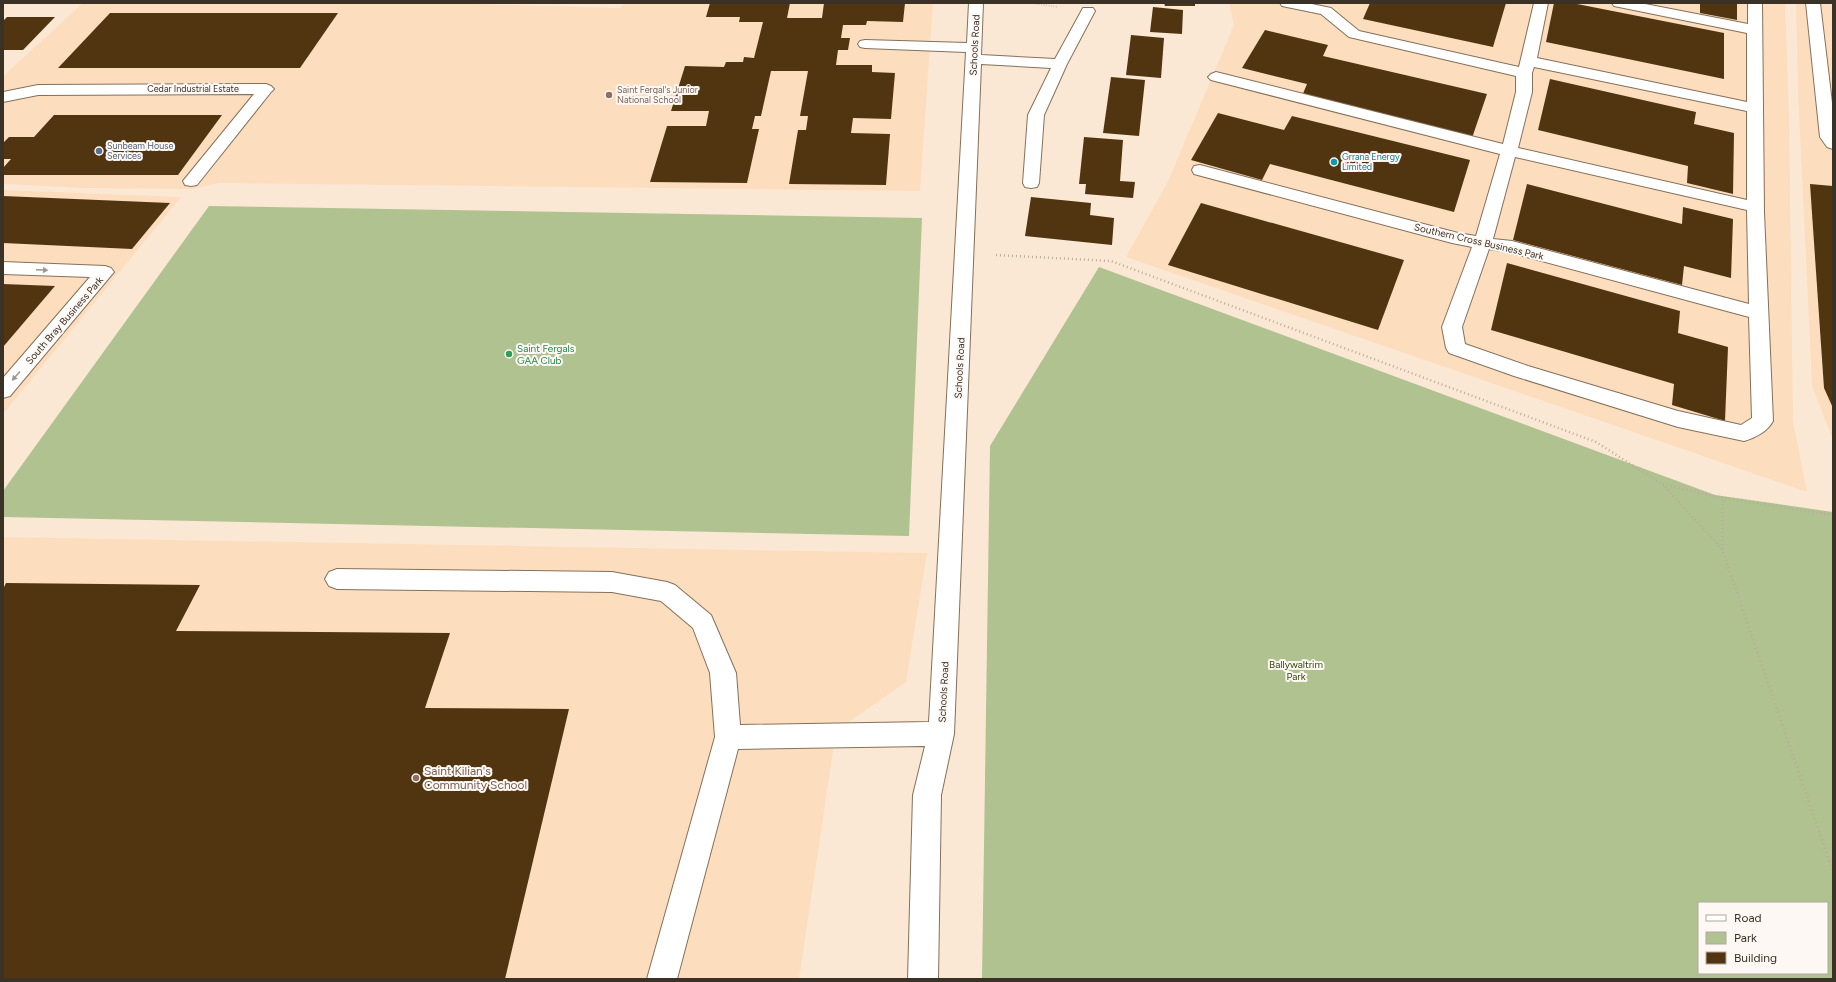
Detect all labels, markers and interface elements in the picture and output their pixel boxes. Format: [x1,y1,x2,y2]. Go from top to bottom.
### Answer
street label: Schools Road [966,14,983,76]
street label: Cedar Industrial Estate [147,83,239,94]
place label: Saint Fergal's Junior National School [617,84,698,105]
marker: Saint Fergal's Junior National School [604,90,614,100]
place label: Sunbeam House Services [107,140,173,161]
marker: Sunbeam House Services [94,146,104,156]
place label: Grrana Energy Limited [1342,151,1400,172]
marker: Grrana Energy Limited [1329,157,1339,167]
street label: Southern Cross Business Park [1413,220,1545,263]
one-way arrow [36,266,48,273]
street label: South Bray Business Park [23,274,106,367]
street label: Schools Road [951,337,968,399]
place label: Saint Fergals GAA Club [517,342,575,367]
marker: Saint Fergals GAA Club [504,349,514,359]
one-way arrow [12,370,21,381]
park label: Ballywaltrim Park [1269,658,1323,683]
street label: Schools Road [935,661,952,723]
place label: Saint Kilian's Community School [424,764,527,792]
marker: Saint Kilian's Community School [411,773,421,783]
legend [1698,902,1828,974]
text: Road [1734,911,1762,925]
text: Park [1734,931,1757,945]
text: Building [1734,951,1777,965]

